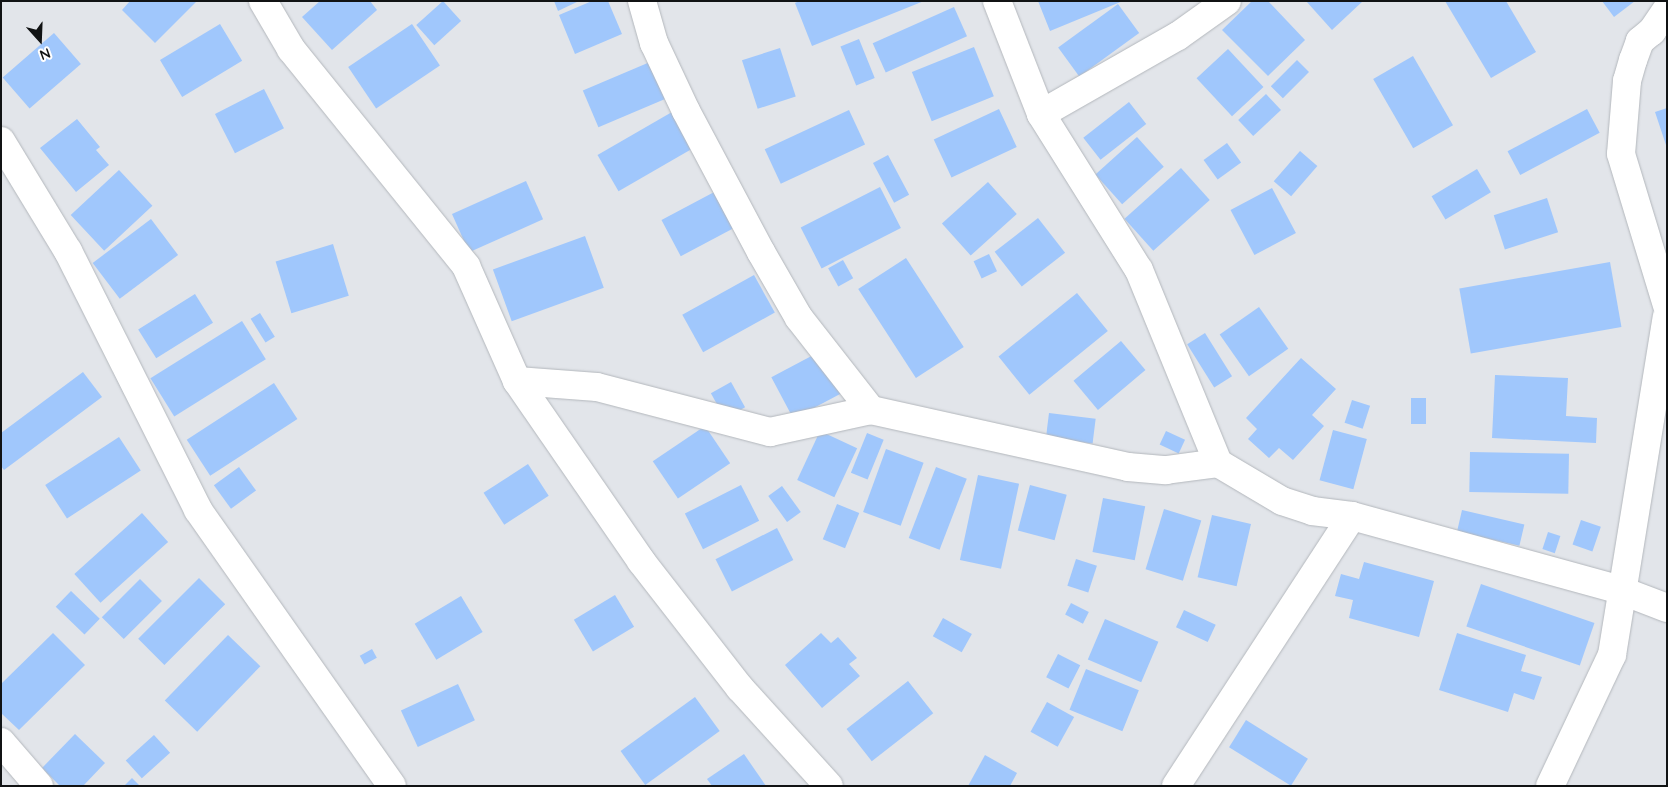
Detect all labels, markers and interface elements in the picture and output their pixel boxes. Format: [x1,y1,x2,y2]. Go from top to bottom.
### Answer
north arrow [15,15,65,65]
text: N [37,44,53,64]

